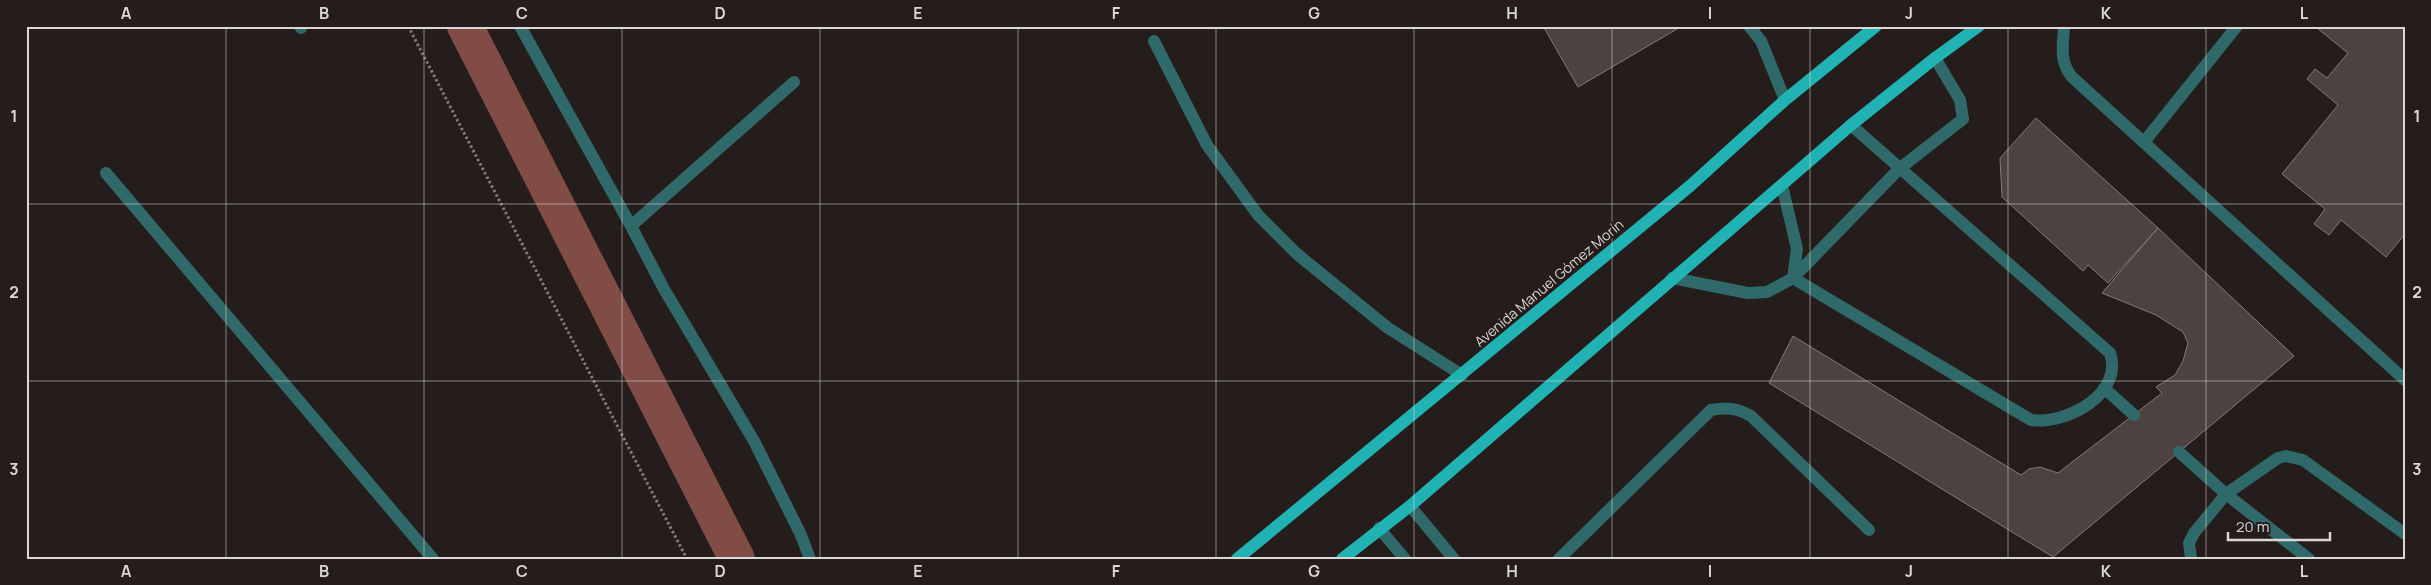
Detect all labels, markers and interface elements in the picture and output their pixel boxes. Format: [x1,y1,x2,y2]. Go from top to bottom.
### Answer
text: A [121,2,132,24]
text: B [319,2,329,24]
text: C [516,2,528,24]
text: D [714,2,726,24]
text: E [913,2,923,24]
text: F [1112,2,1121,24]
text: G [1308,2,1320,24]
text: H [1506,2,1518,24]
text: I [1708,2,1712,24]
text: J [1905,2,1913,24]
text: K [2101,2,2112,24]
text: L [2300,2,2309,24]
text: 1 [10,105,18,127]
text: 1 [2413,105,2421,127]
street label: Avenida Manuel Gómez Morín [1470,215,1627,351]
text: 2 [9,281,19,303]
text: 2 [2412,281,2422,303]
text: 3 [9,458,19,480]
text: 3 [2412,458,2422,480]
scale bar [2228,510,2331,542]
text: 20 m [2236,516,2269,537]
text: A [121,560,132,582]
text: B [319,560,329,582]
text: C [516,560,528,582]
text: D [714,560,726,582]
text: E [913,560,923,582]
text: F [1112,560,1121,582]
text: G [1308,560,1320,582]
text: H [1506,560,1518,582]
text: I [1708,560,1712,582]
text: J [1905,560,1913,582]
text: K [2101,560,2112,582]
text: L [2300,560,2309,582]

